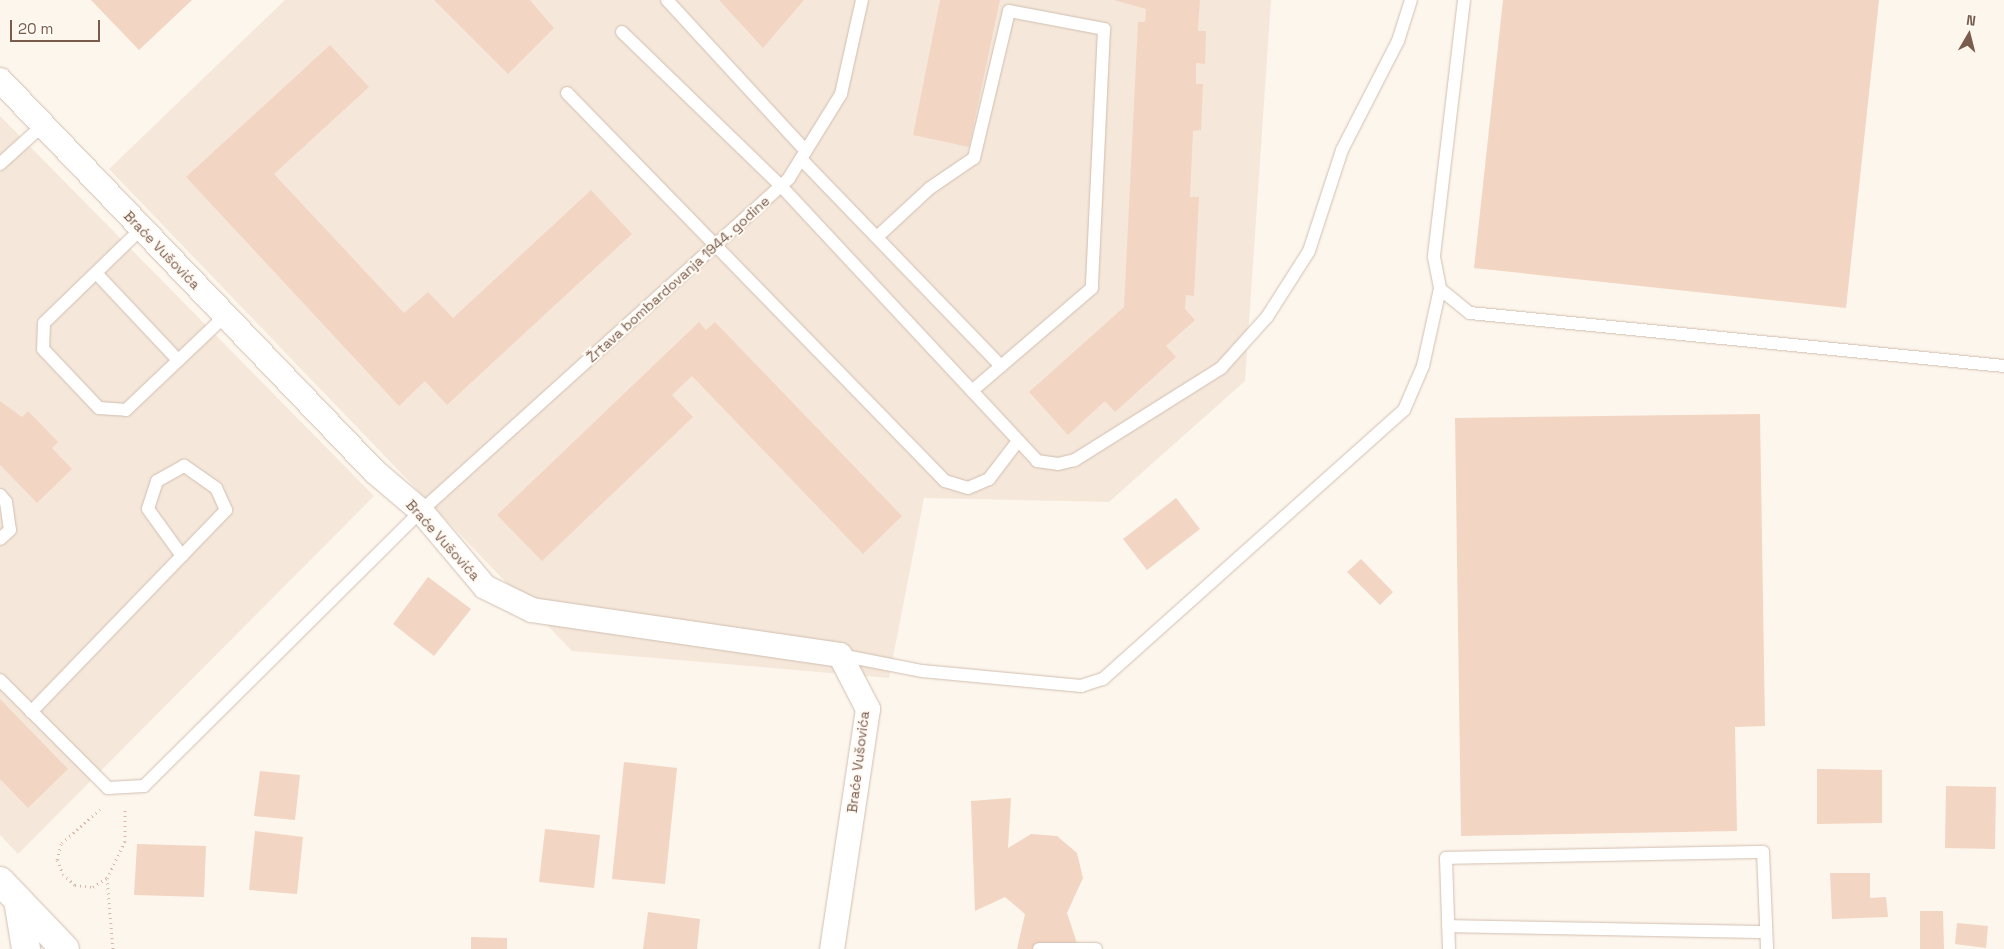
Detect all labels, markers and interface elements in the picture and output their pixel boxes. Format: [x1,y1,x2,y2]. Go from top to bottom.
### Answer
scale bar [12,10,102,42]
north arrow [1944,10,1994,60]
text: N [1965,11,1977,30]
text: 20 m [18,19,53,38]
street label: Žrtava bombardovanja 1944. godine [583,192,773,366]
street label: Braće Vušovića [120,207,204,293]
street label: Braće Vušovića [402,496,484,584]
street label: Braće Vušovića [843,710,873,814]

